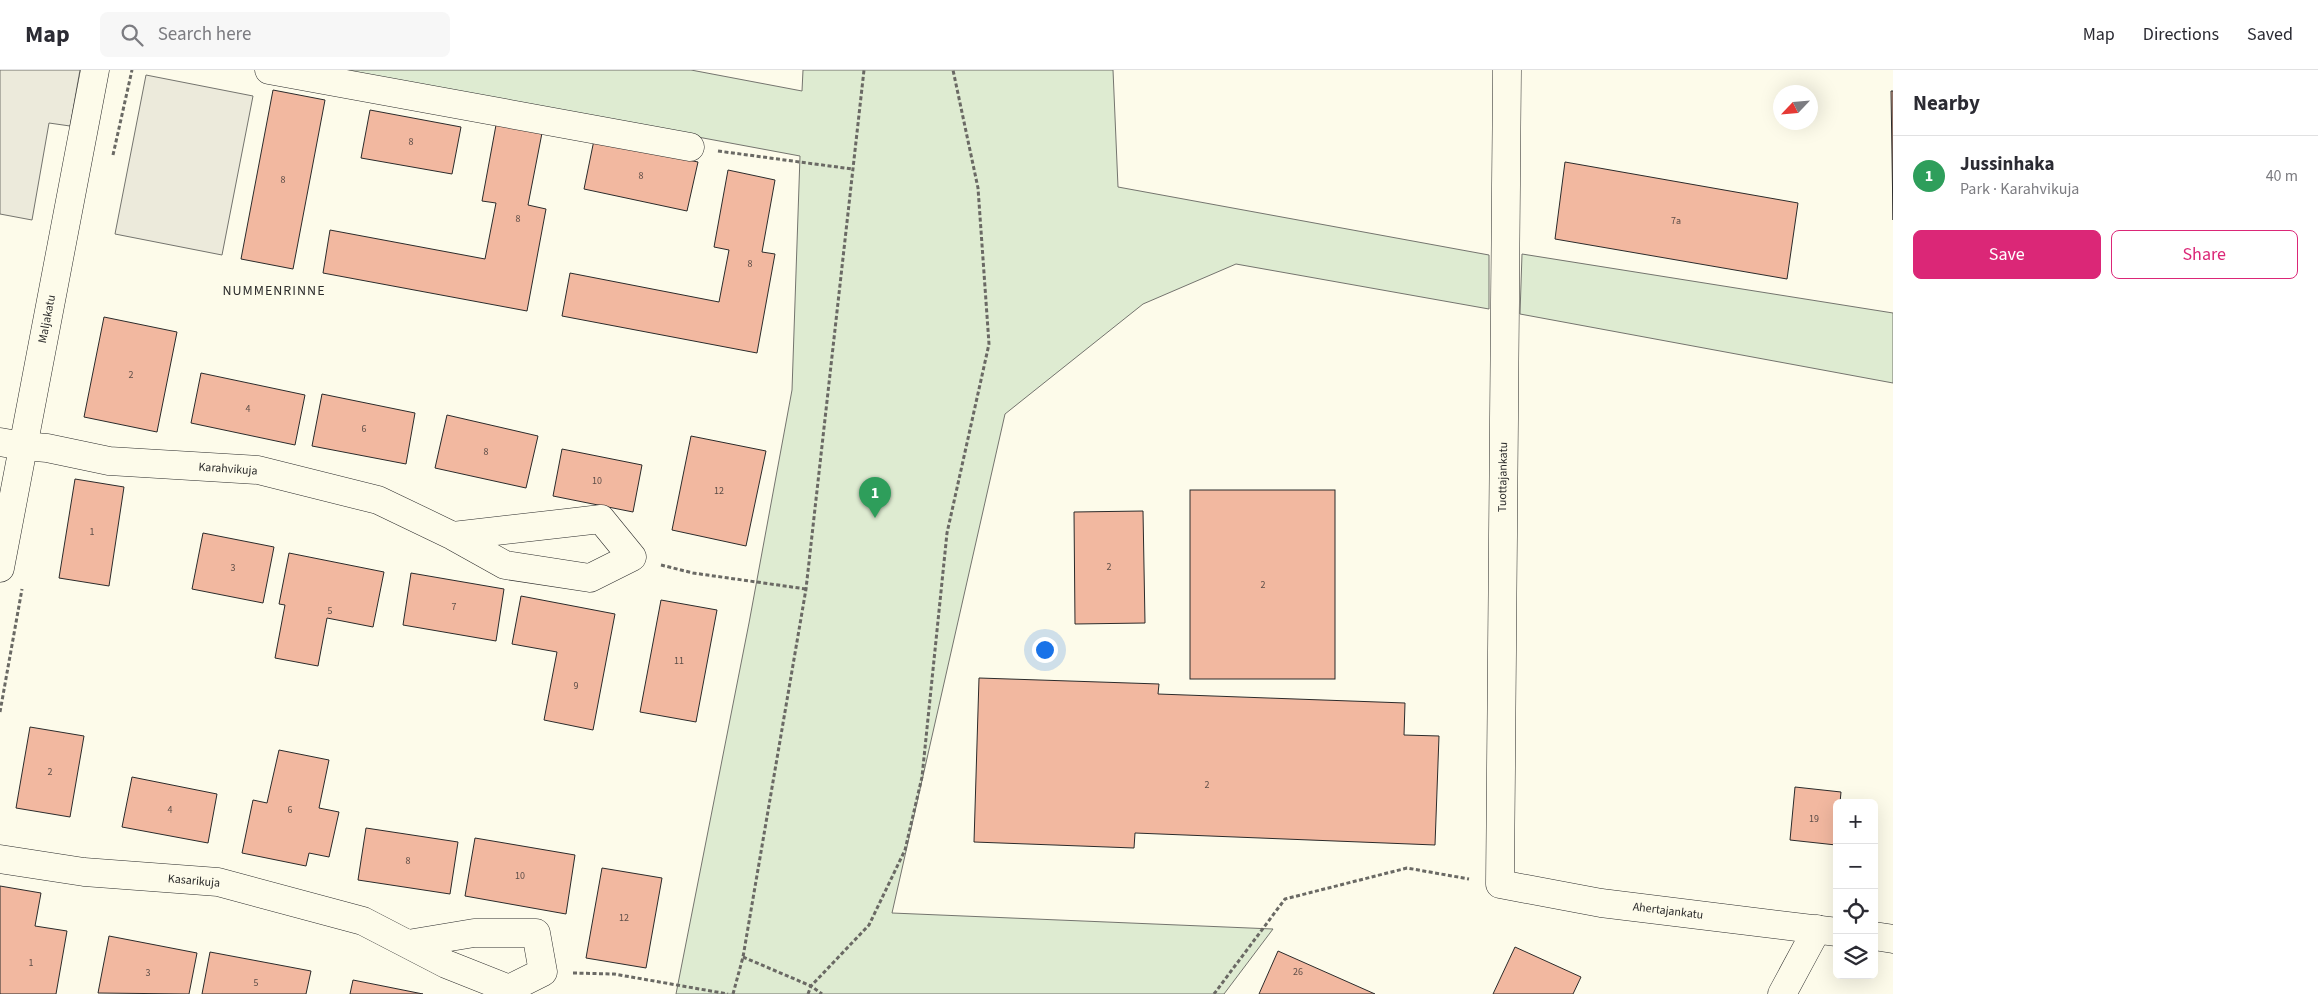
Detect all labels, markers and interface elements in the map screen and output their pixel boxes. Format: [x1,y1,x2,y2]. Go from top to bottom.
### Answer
search box [100,12,450,57]
text: Map [25,17,70,52]
icon: search [118,21,146,49]
text: Search here [158,21,251,48]
text: Map [2083,22,2115,47]
text: Directions [2143,22,2219,47]
text: Saved [2247,22,2293,47]
north arrow [1773,85,1818,130]
text: Nearby [1913,88,1980,118]
house number: 8 [409,135,414,149]
text: Jussinhaka [1960,151,2055,178]
text: 1 [1925,165,1933,187]
text: 40 m [2266,165,2298,187]
house number: 8 [639,169,644,183]
house number: 8 [281,173,286,187]
text: Park · Karahvikuja [1960,178,2079,200]
house number: 8 [516,212,521,226]
house number: 7a [1671,214,1681,228]
button: Save [1913,230,2101,279]
button: Share [2111,230,2298,279]
house number: 8 [748,257,753,271]
district label: NUMMENRINNE [222,281,326,301]
street label: Maljakatu [34,293,60,345]
house number: 2 [129,368,134,382]
house number: 4 [246,402,251,416]
house number: 6 [362,422,367,436]
street label: Tuottajankatu [1494,442,1512,512]
house number: 8 [484,445,489,459]
street label: Karahvikuja [198,458,258,480]
house number: 10 [592,474,602,488]
pin: 1 [859,477,891,518]
house number: 12 [714,484,724,498]
house number: 1 [90,525,95,539]
house number: 2 [1107,560,1112,574]
house number: 3 [231,561,236,575]
house number: 2 [1261,578,1266,592]
house number: 7 [452,600,457,614]
house number: 5 [328,604,333,618]
your location [1032,637,1058,663]
house number: 11 [674,654,684,668]
house number: 9 [574,679,579,693]
house number: 2 [48,765,53,779]
house number: 2 [1205,778,1210,792]
map controls [1833,799,1878,979]
button: + [1833,799,1878,844]
house number: 4 [168,803,173,817]
house number: 6 [288,803,293,817]
house number: 19 [1809,812,1819,826]
button: − [1833,844,1878,889]
house number: 8 [406,854,411,868]
house number: 10 [515,869,525,883]
street label: Kasarikuja [167,870,221,892]
button: locate [1833,889,1878,934]
street label: Ahertajankatu [1632,898,1704,924]
house number: 12 [619,911,629,925]
button: layers [1833,934,1878,979]
house number: 1 [29,956,34,970]
house number: 26 [1293,965,1303,979]
house number: 3 [146,966,151,980]
house number: 5 [254,976,259,990]

